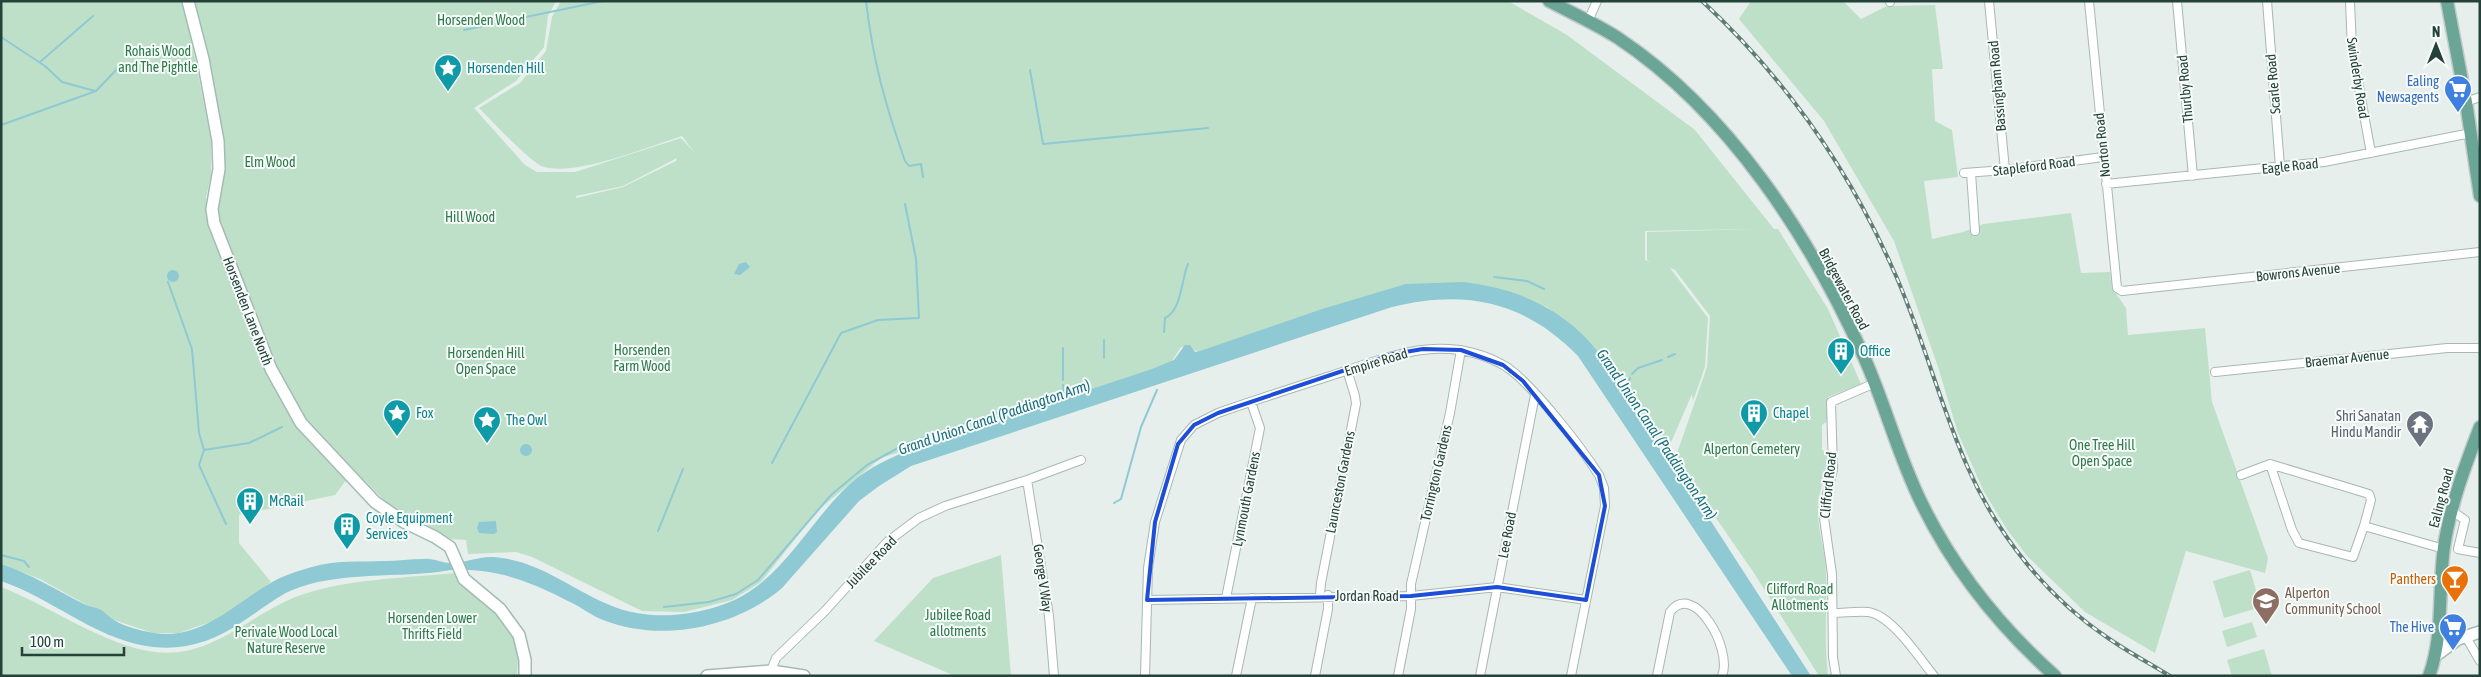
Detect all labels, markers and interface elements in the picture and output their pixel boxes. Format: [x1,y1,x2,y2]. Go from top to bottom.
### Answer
park label: Horsenden Wood [437,12,525,28]
north arrow [2411,20,2461,70]
text: N [2432,24,2440,40]
street label: Swinderby Road [2344,36,2372,120]
street label: Bassingham Road [1985,40,2009,132]
park label: Rohais Wood and The Pightle [118,43,198,75]
place icon: Horsenden Hill [433,53,463,92]
street label: Scarle Road [2262,53,2284,115]
street label: Thurlby Road [2174,54,2196,124]
place label: Horsenden Hill [467,60,545,76]
place label: Ealing Newsagents [2377,73,2439,105]
supermarket icon: Ealing Newsagents [2443,74,2473,113]
street label: Norton Road [2091,112,2113,178]
street label: Stapleford Road [1992,153,2076,179]
park label: Elm Wood [244,154,296,170]
street label: Eagle Road [2261,155,2319,177]
park label: Hill Wood [445,209,495,225]
street label: Bridgewater Road [1816,245,1872,333]
street label: Horsenden Lane North [220,254,276,368]
street label: Bowrons Avenue [2255,260,2341,284]
building icon: Office [1826,336,1856,375]
park label: Horsenden Farm Wood [613,342,671,374]
place label: Office [1860,343,1891,359]
park label: Horsenden Hill Open Space [447,345,525,377]
street label: Empire Road [1343,345,1409,379]
water label: Grand Union Canal (Paddington Arm) [1594,346,1720,522]
street label: Braemar Avenue [2304,346,2390,370]
water label: Grand Union Canal (Paddington Arm) [896,376,1092,458]
place icon: Fox [382,398,412,437]
building icon: Chapel [1739,398,1769,437]
place label: Fox [416,405,434,421]
place icon: The Owl [472,405,502,444]
place label: Chapel [1773,405,1810,421]
place label: Shri Sanatan Hindu Mandir [2331,408,2402,440]
temple icon: Shri Sanatan Hindu Mandir [2405,409,2435,448]
place label: The Owl [506,412,547,428]
street label: Torrington Gardens [1417,423,1455,523]
street label: Launceston Gardens [1322,429,1358,535]
park label: One Tree Hill Open Space [2069,437,2135,469]
park label: Alperton Cemetery [1704,441,1800,457]
street label: Lynmouth Gardens [1229,450,1263,548]
street label: Clifford Road [1817,451,1839,519]
street label: Ealing Road [2425,467,2457,529]
building icon: McRail [235,486,265,525]
place label: McRail [269,493,304,509]
place label: Coyle Equipment Services [366,510,453,542]
building icon: Coyle Equipment Services [332,511,362,550]
street label: Lee Road [1495,511,1519,559]
street label: Jubilee Road [842,533,900,591]
street label: George V Way [1030,543,1056,613]
bar icon: Panthers [2440,564,2470,603]
place label: Panthers [2390,571,2436,587]
park label: Clifford Road Allotments [1767,581,1833,613]
place label: Alperton Community School [2285,585,2382,617]
school or university icon: Alperton Community School [2251,586,2281,625]
street label: Jordan Road [1335,588,1399,604]
park label: Jubilee Road allotments [925,607,991,639]
park label: Horsenden Lower Thrifts Field [387,610,477,642]
supermarket icon: The Hive [2438,612,2468,651]
place label: The Hive [2390,619,2434,635]
scale bar [22,624,125,656]
park label: Perivale Wood Local Nature Reserve [234,624,338,656]
text: 100 m [30,633,64,650]

